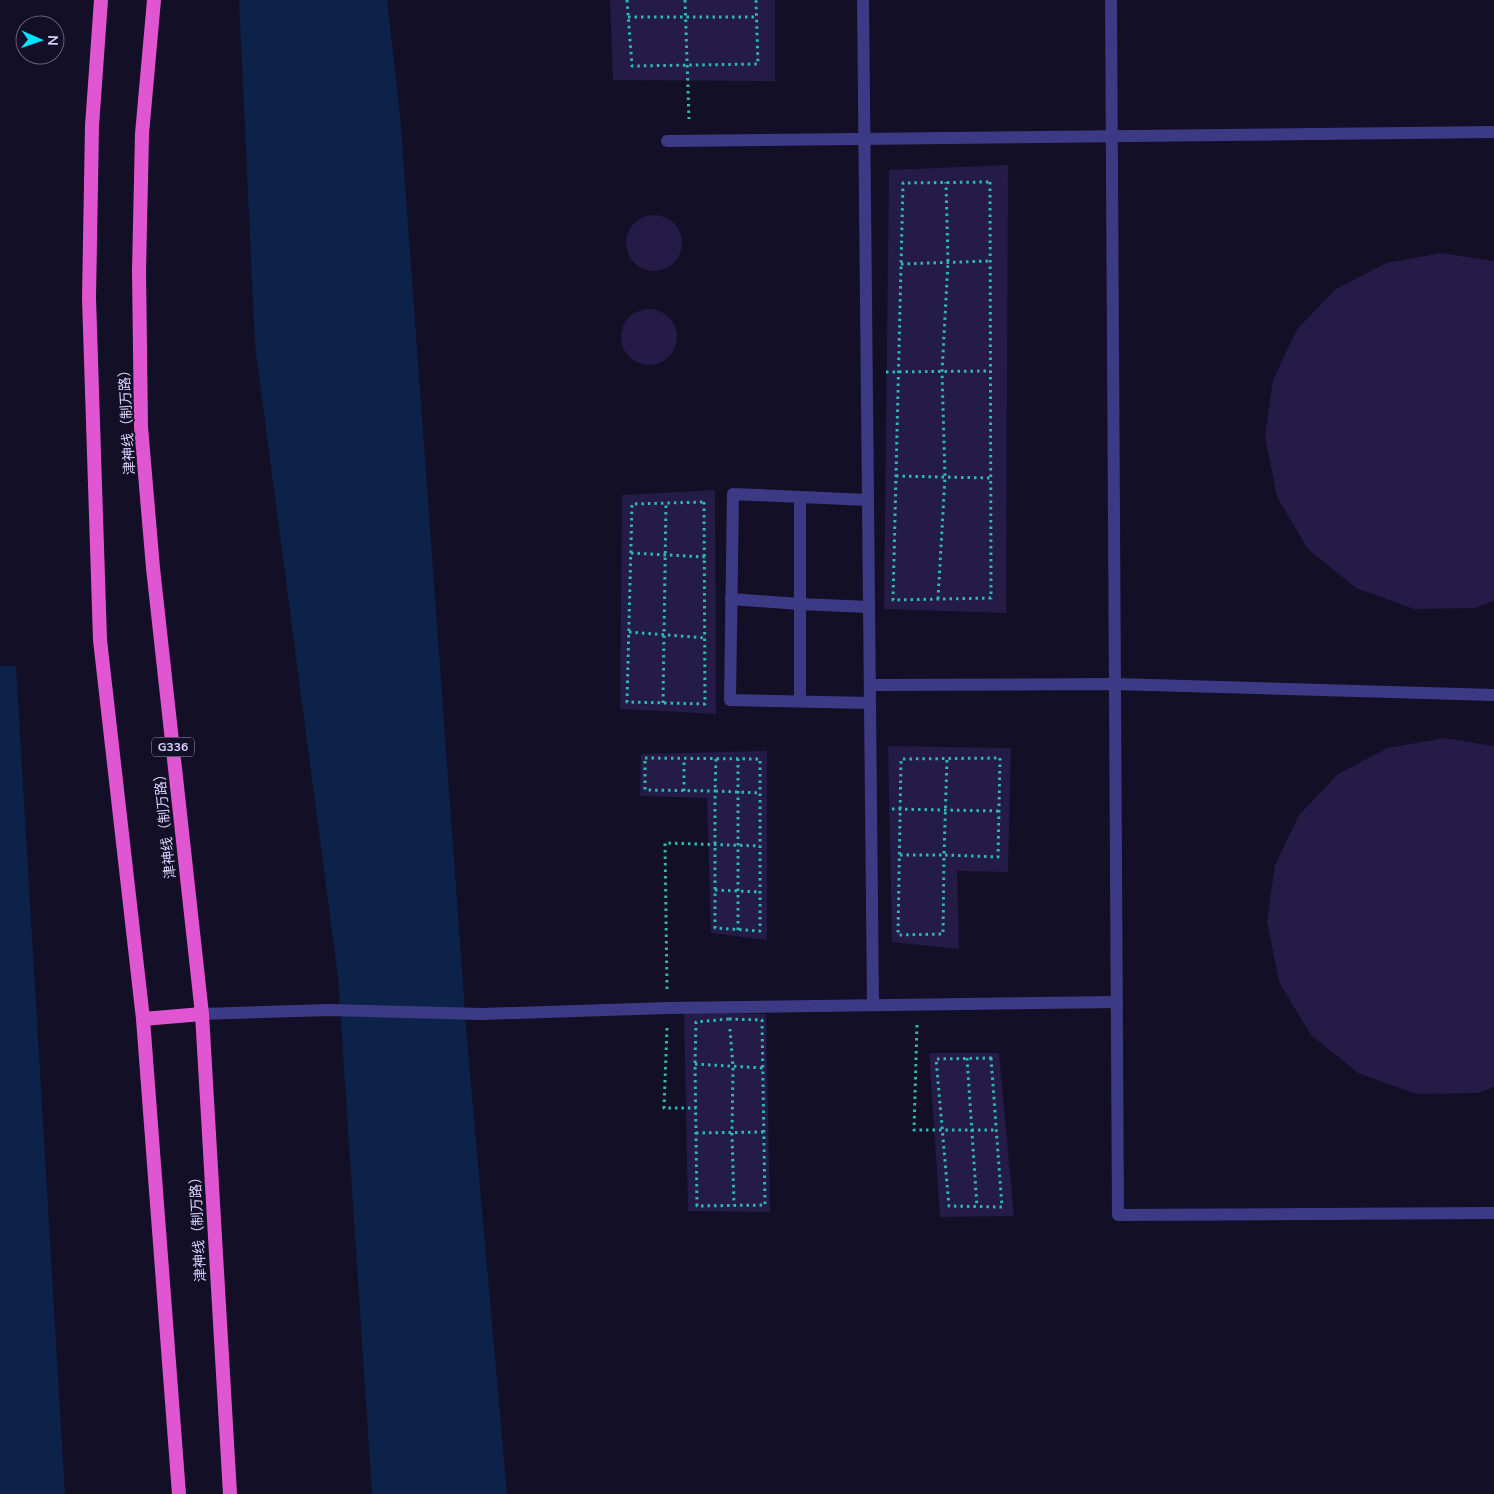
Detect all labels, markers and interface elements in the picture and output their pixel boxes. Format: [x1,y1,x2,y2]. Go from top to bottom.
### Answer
north arrow [15,15,65,65]
text: N [43,35,62,46]
street label: 津神线（制万路） [115,363,139,475]
road number: G336 [152,738,194,756]
street label: 津神线（制万路） [150,766,180,880]
street label: 津神线（制万路） [186,1170,210,1282]

